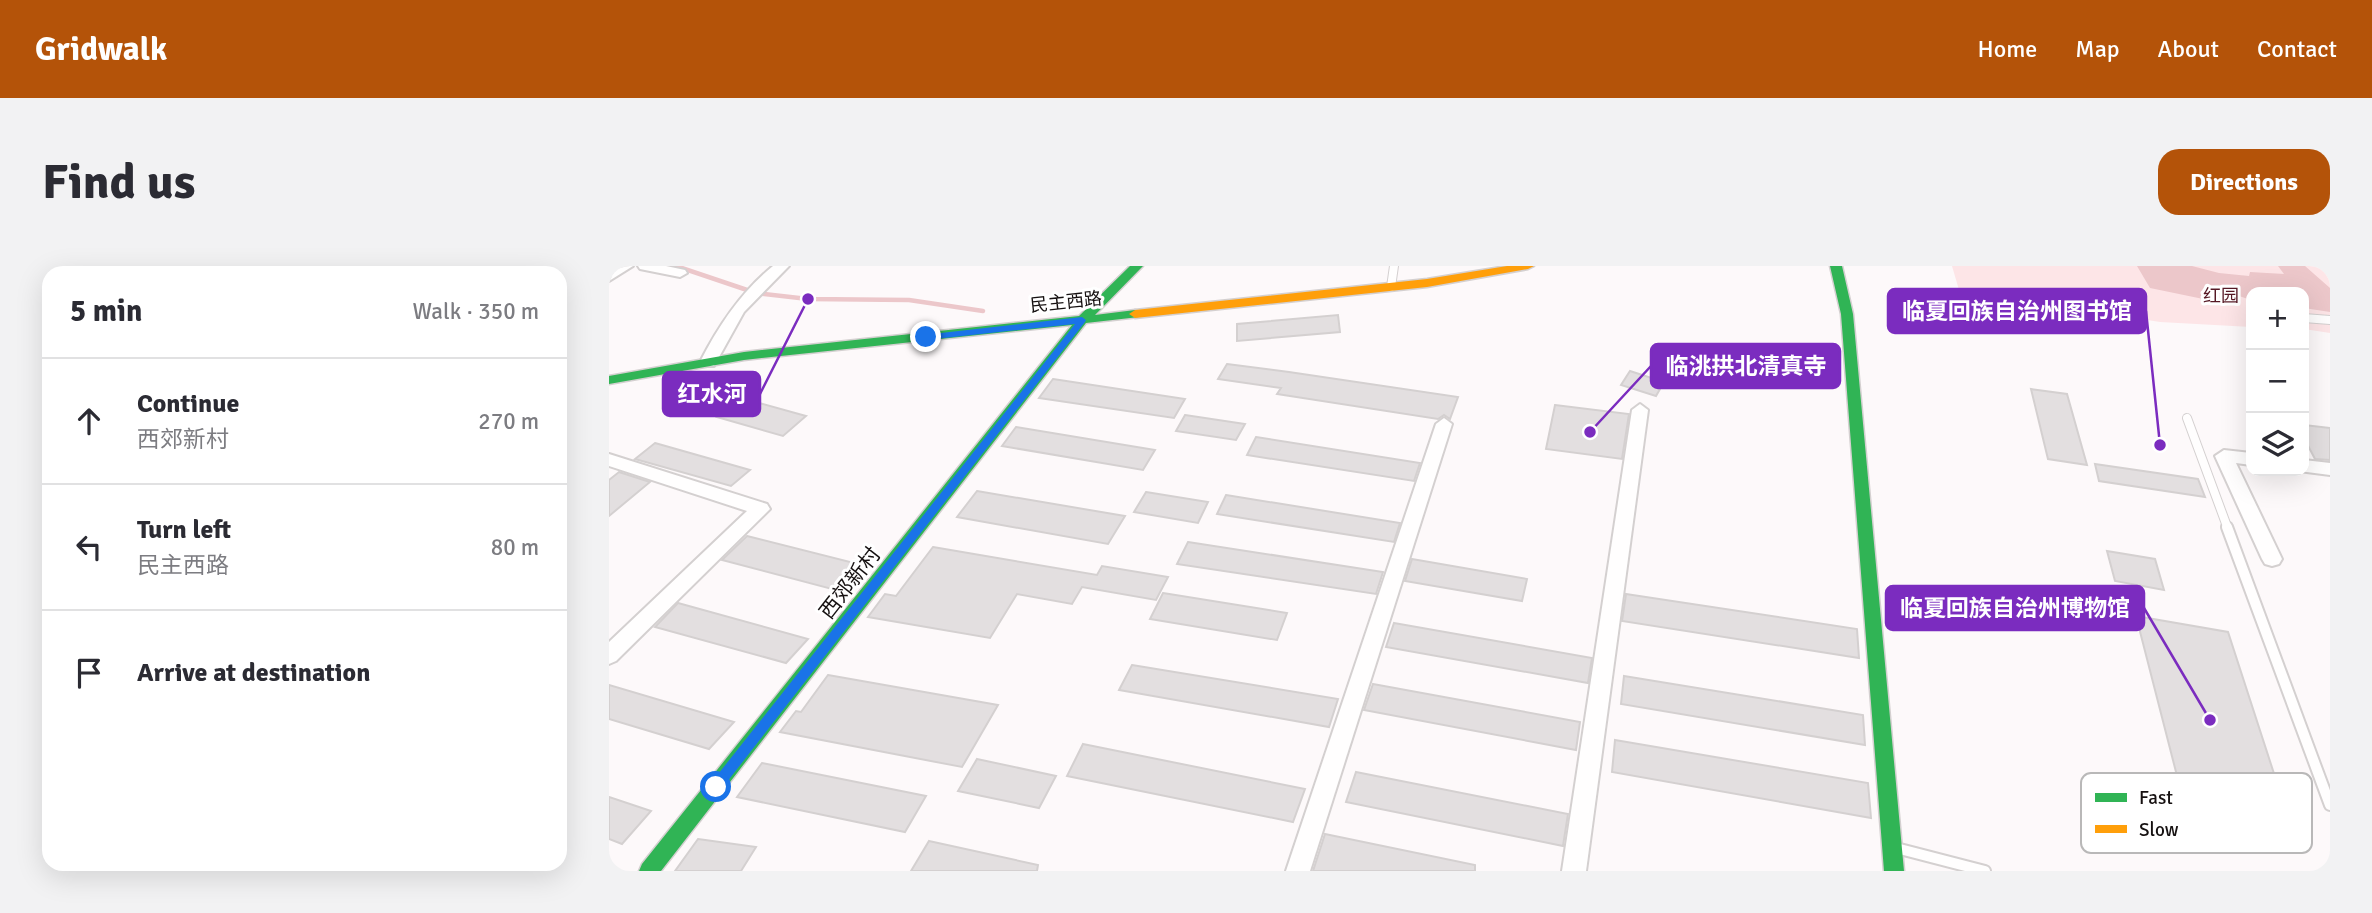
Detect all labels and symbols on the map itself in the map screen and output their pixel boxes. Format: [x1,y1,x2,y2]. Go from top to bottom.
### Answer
park label: 红园 [2203,285,2239,307]
street label: 民主西路 [1029,287,1103,317]
callout: 临夏回族自治州图书馆 [1888,289,2146,333]
text: 临夏回族自治州图书馆 [1902,297,2132,326]
route end [910,321,941,352]
callout: 临洮拱北清真寺 [1651,344,1840,388]
text: 临洮拱北清真寺 [1666,352,1827,381]
callout: 红水河 [663,372,760,416]
text: 红水河 [678,380,747,409]
street label: 西郊新村 [814,542,886,624]
callout: 临夏回族自治州博物馆 [1886,586,2144,630]
text: 临夏回族自治州博物馆 [1900,594,2130,623]
route start [700,771,731,802]
legend [2081,773,2312,853]
text: Fast [2139,786,2173,810]
text: Slow [2139,818,2179,842]

